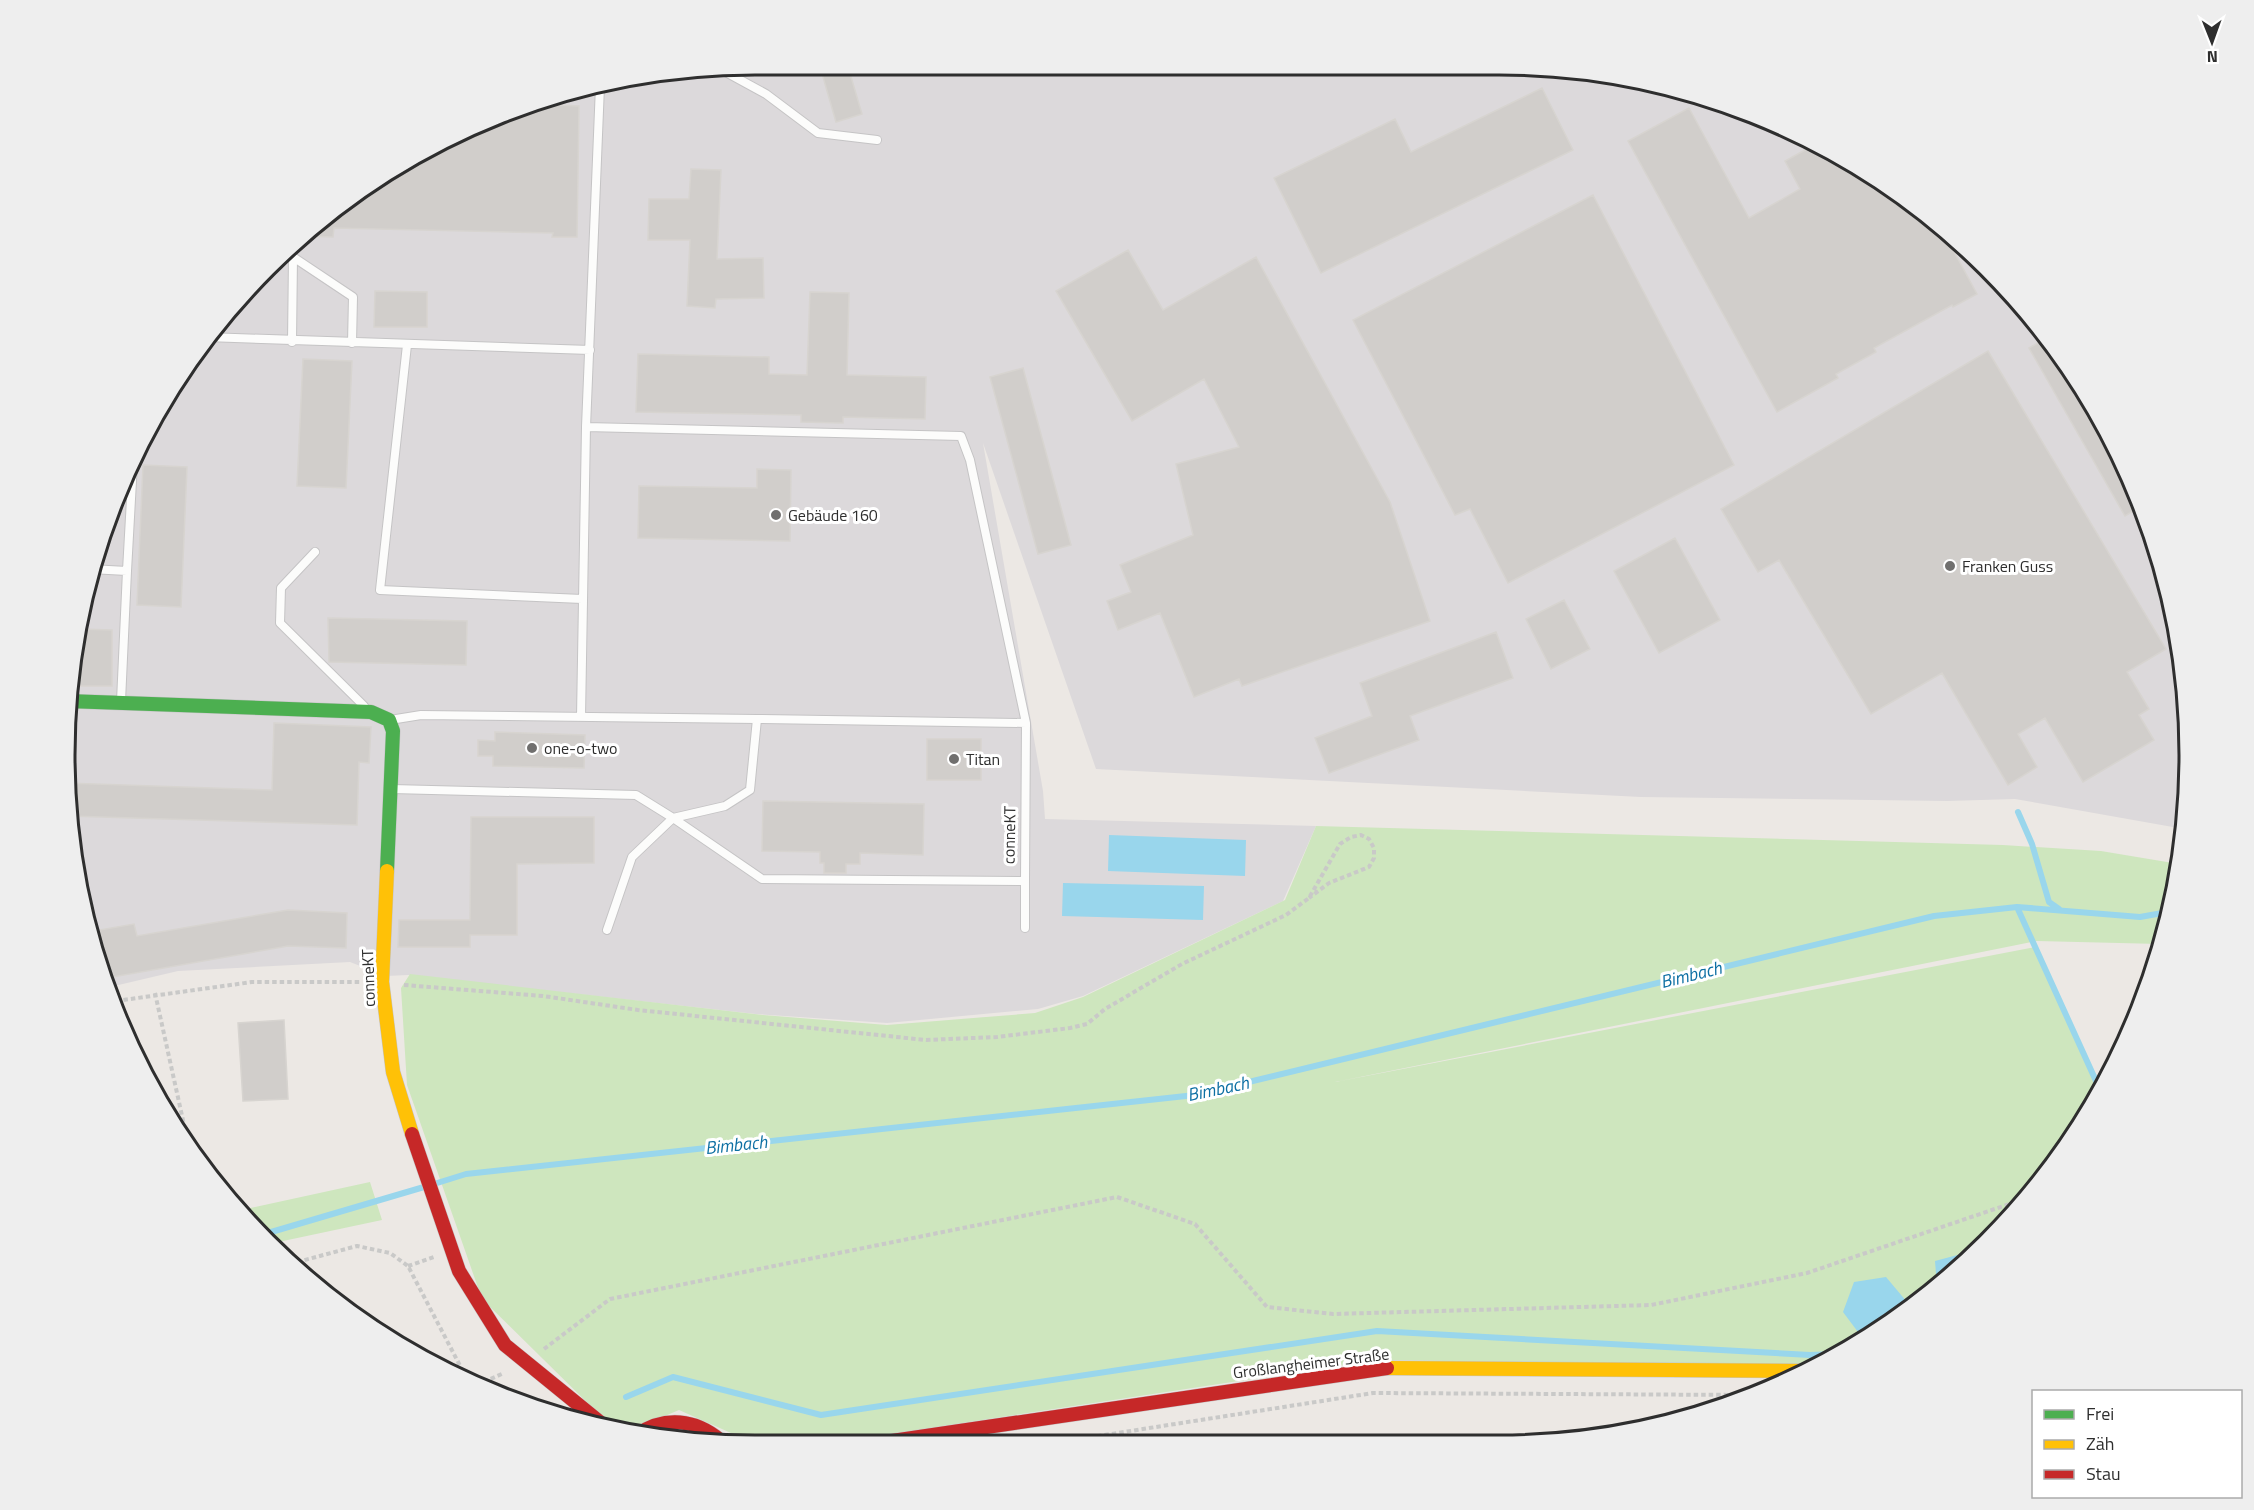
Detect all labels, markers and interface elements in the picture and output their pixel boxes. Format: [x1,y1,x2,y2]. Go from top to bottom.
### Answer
north arrow [2182,12,2242,72]
text: N [2207,45,2218,69]
place label: Gebäude 160 [788,503,878,527]
marker: Gebäude 160 [769,508,783,522]
place label: Franken Guss [1962,554,2053,578]
marker: Franken Guss [1943,559,1957,573]
place label: one-o-two [544,736,618,760]
marker: one-o-two [525,741,539,755]
place label: Titan [966,747,1000,771]
marker: Titan [947,752,961,766]
street label: conneKT [996,805,1022,864]
street label: conneKT [355,948,381,1007]
water label: Bimbach [1657,954,1725,995]
water label: Bimbach [1185,1069,1252,1108]
water label: Bimbach [704,1128,769,1161]
street label: Großlangheimer Straße [1232,1342,1390,1384]
legend [2032,1390,2242,1498]
text: Frei [2086,1400,2114,1427]
text: Zäh [2086,1430,2114,1457]
text: Stau [2086,1460,2121,1487]

